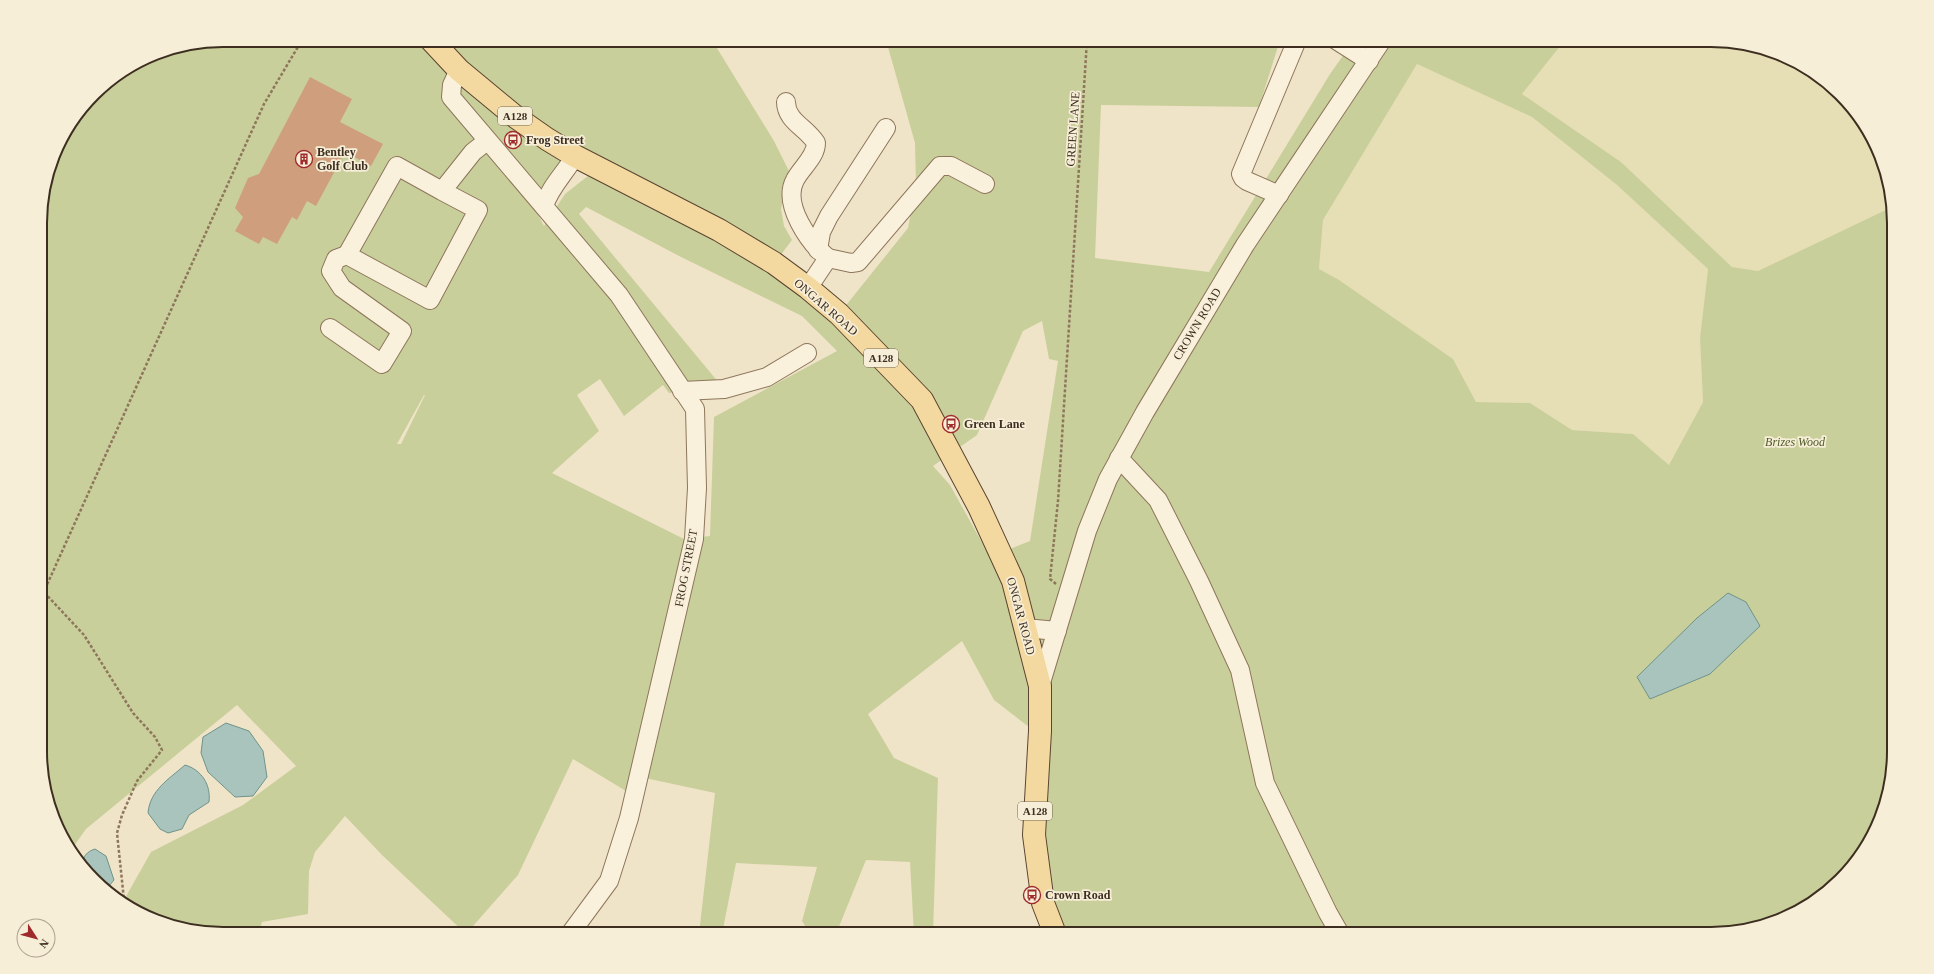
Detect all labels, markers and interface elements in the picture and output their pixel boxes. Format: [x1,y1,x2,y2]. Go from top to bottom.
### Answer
street label: GREEN LANE [1063,91,1083,167]
road number: A128 [498,107,532,125]
bus stop icon: Frog Street [503,130,523,150]
place label: Frog Street [526,133,584,147]
place label: Bentley Golf Club [317,145,368,173]
building icon: Bentley Golf Club [294,149,314,169]
street label: ONGAR ROAD [791,276,861,339]
street label: CROWN ROAD [1170,285,1224,363]
road number: A128 [864,349,898,367]
bus stop icon: Green Lane [941,414,961,434]
place label: Green Lane [964,417,1025,431]
park label: Brizes Wood [1765,435,1826,449]
street label: FROG STREET [672,527,701,608]
street label: ONGAR ROAD [1004,576,1038,657]
road number: A128 [1018,802,1052,820]
bus stop icon: Crown Road [1022,885,1042,905]
place label: Crown Road [1045,888,1111,902]
north arrow [16,918,56,958]
text: N [37,937,51,951]

